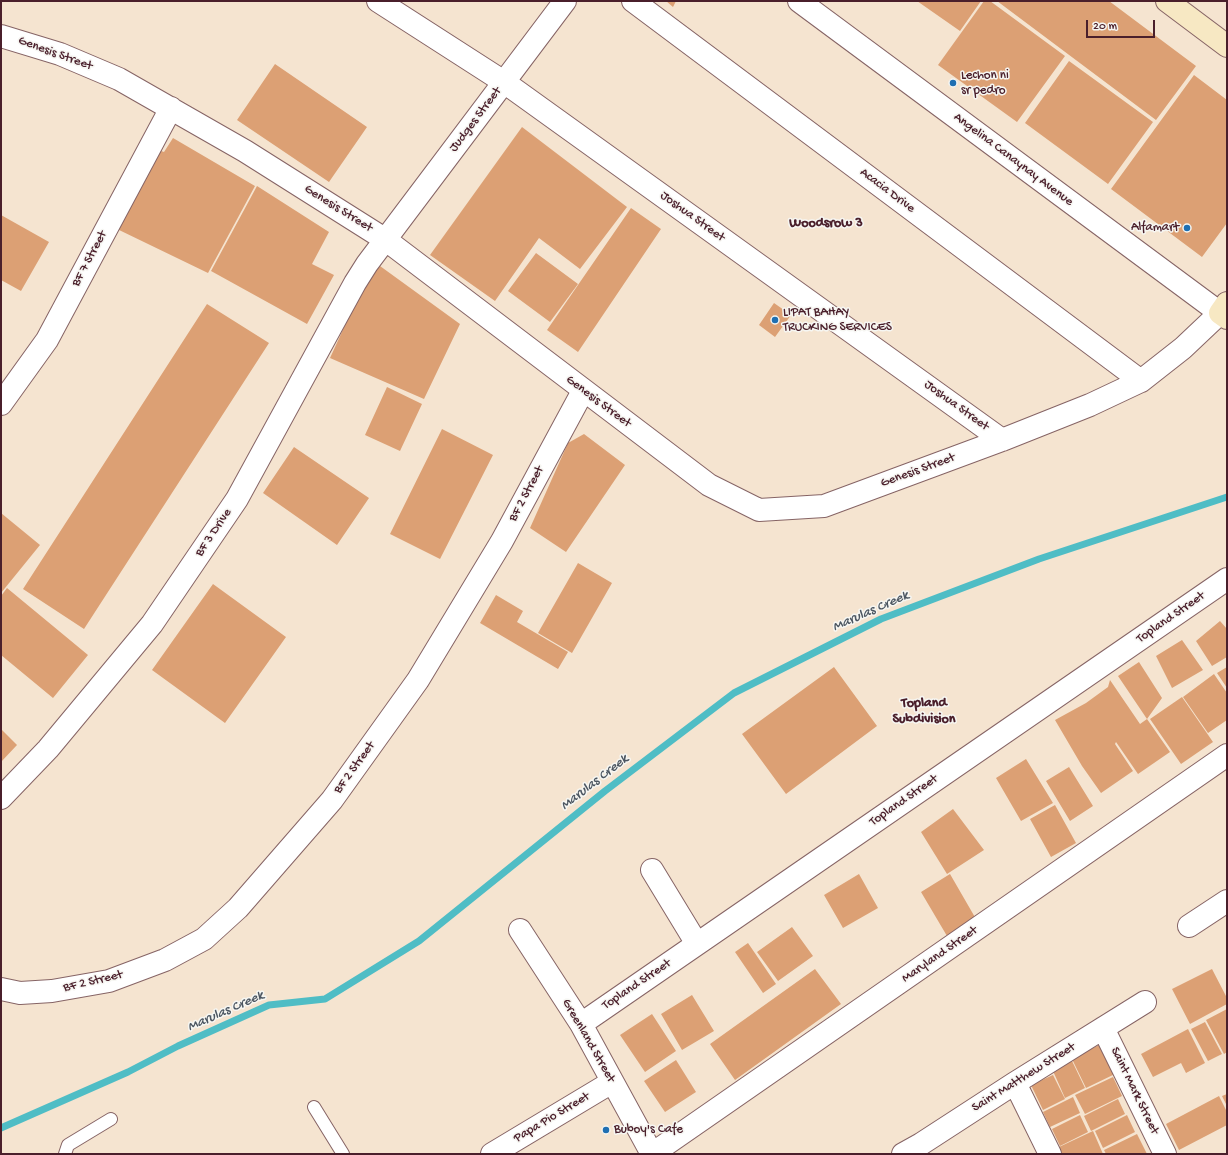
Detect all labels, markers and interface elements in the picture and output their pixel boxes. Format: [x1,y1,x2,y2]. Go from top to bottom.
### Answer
scale bar [1088,12,1157,38]
text: 20 m [1093,20,1117,34]
street label: Genesis Street [16,33,94,75]
place label: Lechon ni sr pedro [961,68,1009,99]
marker: Lechon ni sr pedro [948,78,958,88]
street label: Judges Street [447,84,505,156]
street label: Angelina Canaynay Avenue [950,110,1076,210]
street label: Acacia Drive [856,165,918,217]
street label: Genesis Street [301,182,375,236]
street label: Joshua Street [656,188,728,246]
district label: Woodsrow 3 [789,216,863,232]
place label: Alfamart [1131,220,1179,236]
marker: Alfamart [1182,223,1192,233]
street label: BF 7 Street [69,228,111,290]
place label: LIPAT BAHAY TRUCKING SERVICES [783,305,892,336]
marker: LIPAT BAHAY TRUCKING SERVICES [770,315,780,325]
street label: Genesis Street [562,372,634,432]
street label: Joshua Street [920,377,992,435]
street label: Genesis Street [879,450,957,492]
street label: BF 2 Street [506,464,548,524]
street label: BF 3 Drive [192,506,236,560]
water label: Marulas Creek [830,588,912,636]
street label: Topland Street [1134,589,1208,647]
district label: Topland Subdivision [892,696,956,728]
street label: BF 2 Street [331,739,379,797]
water label: Marulas Creek [558,751,632,815]
street label: Topland Street [867,772,941,830]
street label: Maryland Street [899,923,981,987]
street label: Topland Street [600,956,674,1014]
street label: BF 2 Street [62,968,124,996]
water label: Marulas Creek [185,988,267,1036]
street label: Greenland Street [558,996,618,1086]
street label: Saint Matthew Street [969,1040,1079,1116]
street label: Saint Mark Street [1106,1045,1162,1137]
street label: Papa Pio Street [511,1089,593,1147]
place label: Buboy's Cafe [614,1122,683,1138]
marker: Buboy's Cafe [601,1125,611,1135]

